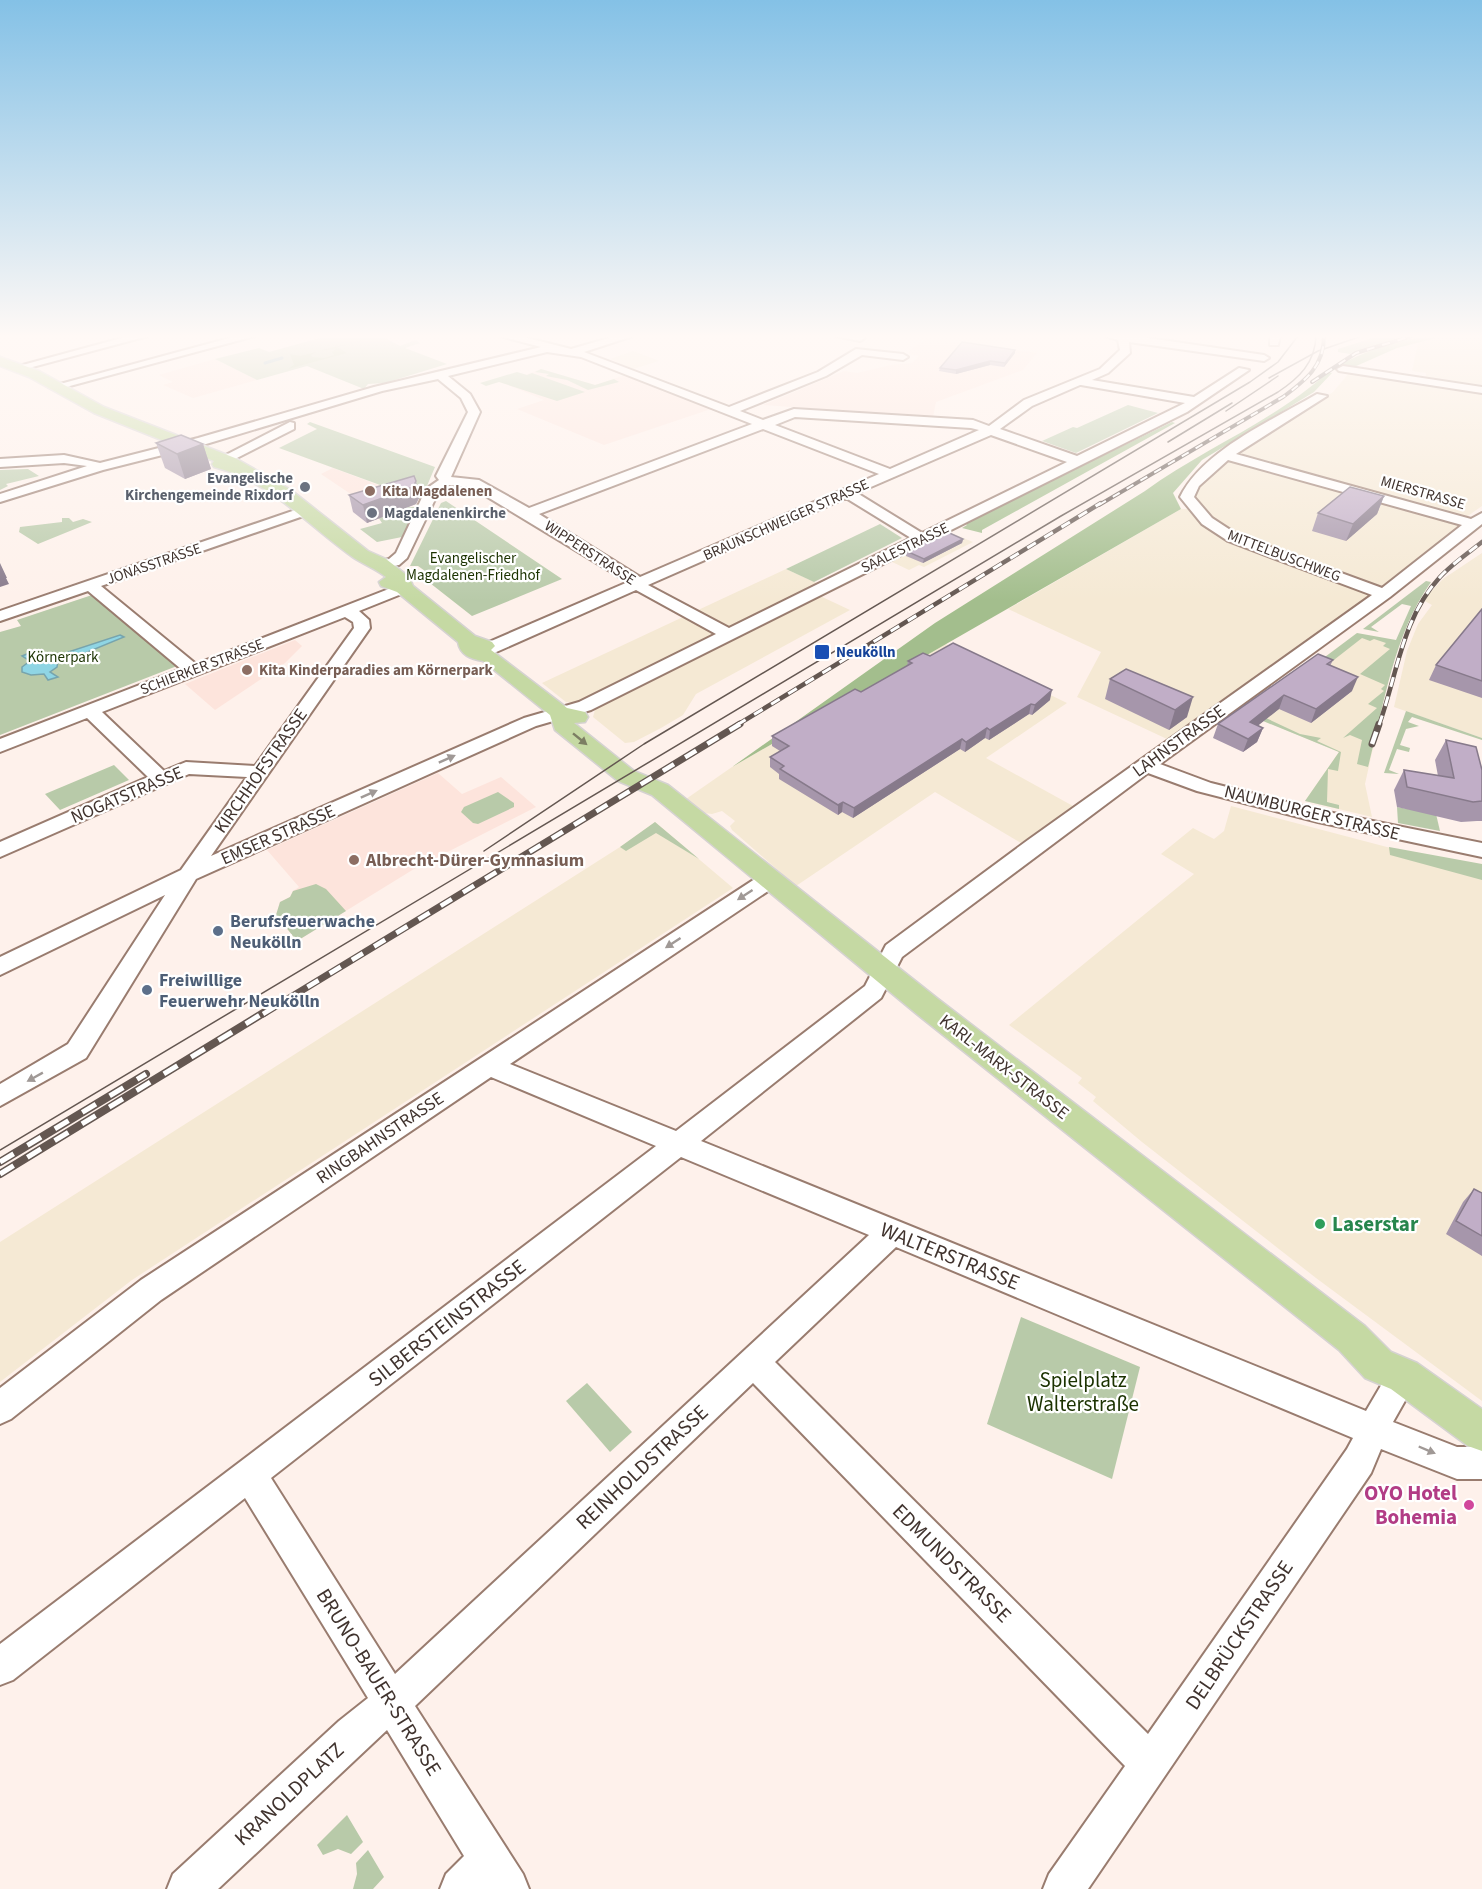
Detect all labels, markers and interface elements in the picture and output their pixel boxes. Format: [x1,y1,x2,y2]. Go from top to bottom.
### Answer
place label: Evangelische Kirchengemeinde Rixdorf [125,468,294,506]
street label: MIERSTRASSE [1378,471,1468,515]
street label: BRAUNSCHWEIGER STRASSE [700,474,872,566]
marker: Evangelische Kirchengemeinde Rixdorf [298,480,312,494]
place label: Kita Magdalenen [382,481,492,502]
marker: Kita Magdalenen [363,484,377,498]
place label: Magdalenenkirche [384,503,506,524]
marker: Magdalenenkirche [365,506,379,520]
street label: WIPPERSTRASSE [540,516,640,590]
street label: SAALESTRASSE [857,518,953,578]
street label: MITTELBUSCHWEG [1224,525,1344,587]
street label: JONASSTRASSE [104,538,204,590]
park label: Evangelischer Magdalenen-Friedhof [406,548,541,586]
street label: SCHIERKER STRASSE [137,634,267,700]
place label: Neukölln [836,642,896,663]
marker: Neukölln [813,643,831,661]
park label: Körnerpark [27,647,99,668]
place label: Kita Kinderparadies am Körnerpark [259,660,494,681]
marker: Kita Kinderparadies am Körnerpark [240,663,254,677]
street label: LAHNSTRASSE [1127,699,1231,783]
street label: KIRCHHOFSTRASSE [209,704,313,838]
one-way arrow [572,732,588,745]
one-way arrow [439,754,457,764]
street label: NOGATSTRASSE [67,760,187,830]
street label: NAUMBURGER STRASSE [1222,779,1402,847]
one-way arrow [360,789,378,799]
street label: EMSER STRASSE [217,799,339,871]
place label: Albrecht-Dürer-Gymnasium [365,848,584,873]
marker: Albrecht-Dürer-Gymnasium [347,853,361,867]
one-way arrow [737,890,753,901]
place label: Berufsfeuerwache Neukölln [230,909,375,955]
marker: Berufsfeuerwache Neukölln [211,924,225,938]
one-way arrow [665,937,681,949]
place label: Freiwillige Feuerwehr Neukölln [159,968,320,1014]
marker: Freiwillige Feuerwehr Neukölln [140,983,154,997]
street label: KARL-MARX-STRASSE [934,1009,1074,1125]
one-way arrow [26,1072,43,1082]
street label: RINGBAHNSTRASSE [311,1086,449,1190]
place label: Laserstar [1332,1209,1419,1239]
street label: WALTERSTRASSE [876,1214,1024,1298]
marker: Laserstar [1313,1217,1327,1231]
street label: SILBERSTEINSTRASSE [362,1252,532,1394]
park label: Spielplatz Walterstraße [1027,1365,1139,1419]
street label: REINHOLDSTRASSE [569,1398,715,1536]
one-way arrow [1418,1445,1436,1455]
place label: OYO Hotel Bohemia [1364,1478,1457,1532]
street label: EDMUNDSTRASSE [886,1497,1018,1629]
marker: OYO Hotel Bohemia [1462,1498,1476,1512]
street label: DELBRÜCKSTRASSE [1178,1554,1300,1716]
street label: BRUNO-BAUER-STRASSE [309,1582,449,1782]
street label: KRANOLDPLATZ [228,1735,350,1853]

